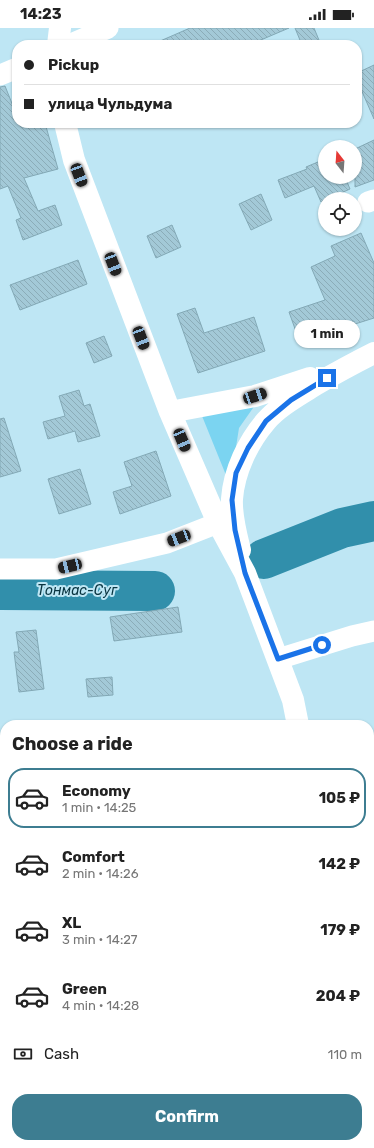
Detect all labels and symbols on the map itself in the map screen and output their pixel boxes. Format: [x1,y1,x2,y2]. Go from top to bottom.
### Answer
north arrow [318,140,362,184]
car [69,162,89,188]
car [103,251,123,277]
callout: 1 min [294,320,360,348]
car [131,325,151,351]
route end [318,369,336,387]
car [242,387,268,405]
car [172,427,192,453]
car [166,528,192,548]
car [57,557,83,575]
water label: Тонмас-Суг [37,582,118,599]
route start [313,636,331,654]

